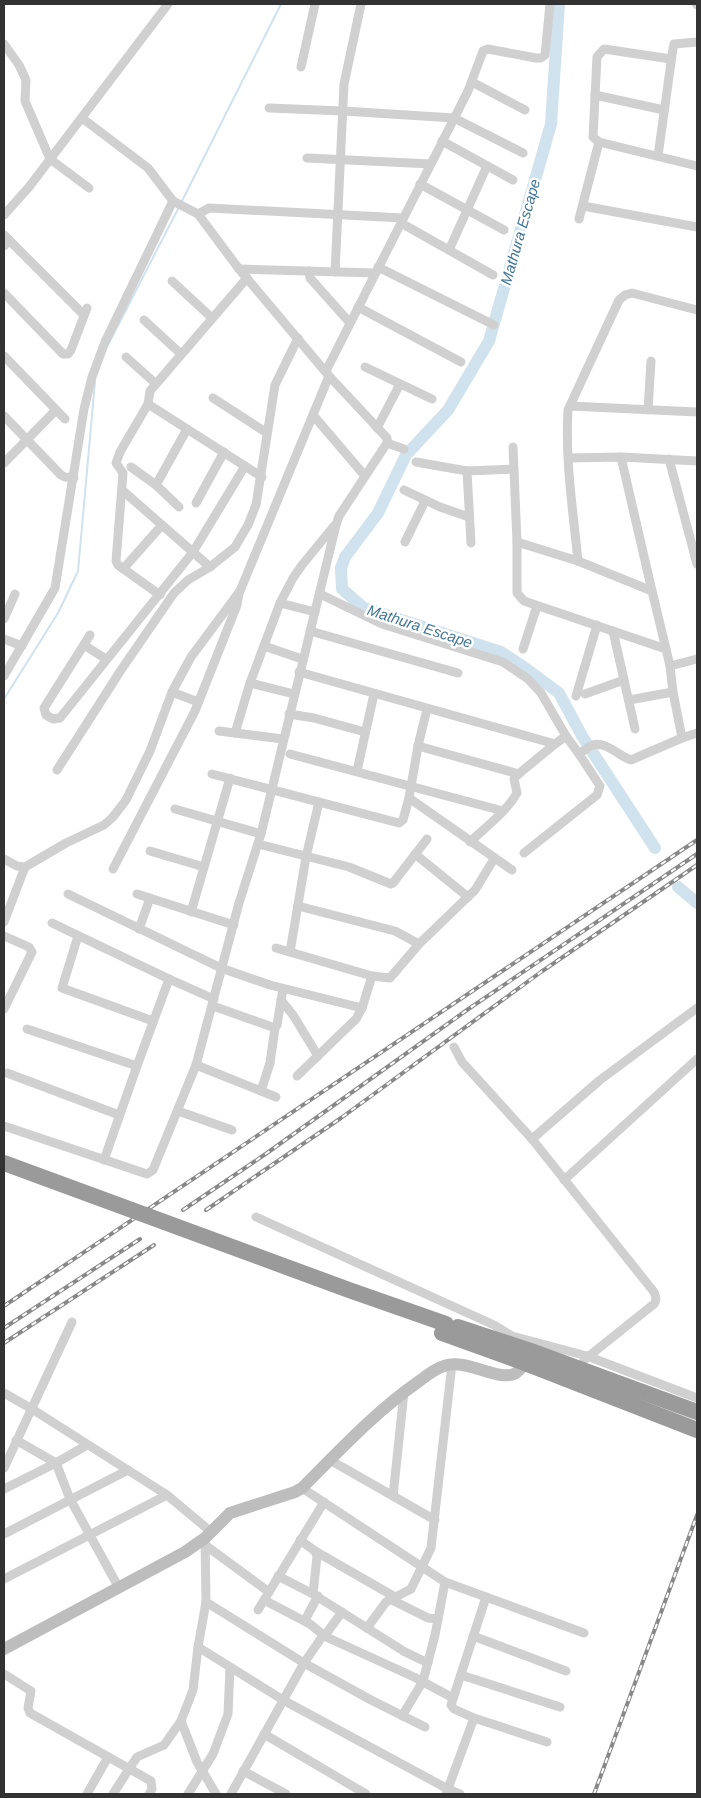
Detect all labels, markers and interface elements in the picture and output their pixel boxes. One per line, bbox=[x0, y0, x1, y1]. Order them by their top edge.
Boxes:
water label: Mathura Escape bbox=[497, 177, 543, 287]
water label: Mathura Escape bbox=[365, 601, 475, 651]

